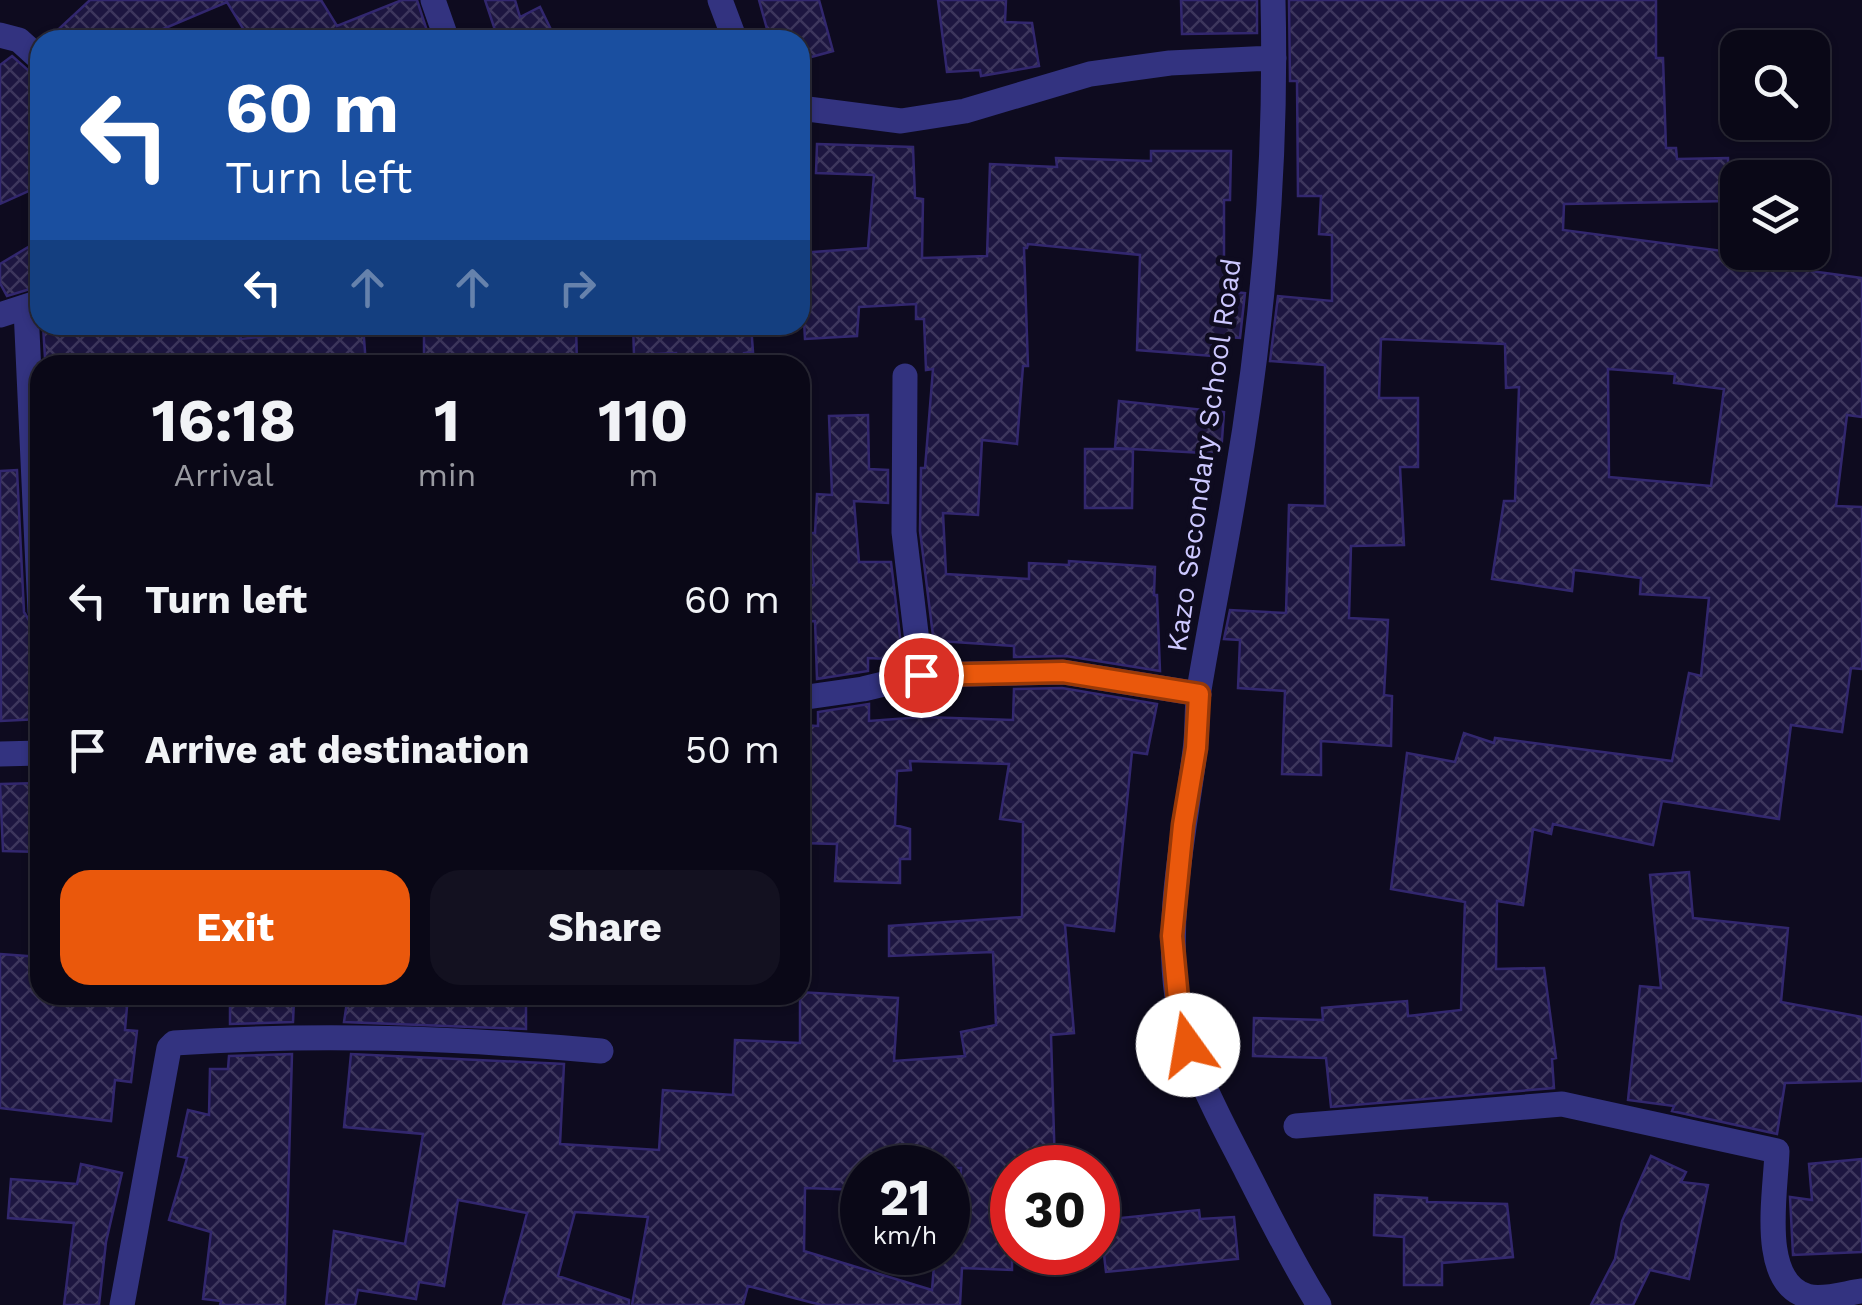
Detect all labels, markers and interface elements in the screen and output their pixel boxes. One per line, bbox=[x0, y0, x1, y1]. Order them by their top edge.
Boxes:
map controls bbox=[1720, 30, 1830, 270]
button: search bbox=[1720, 30, 1830, 140]
text: 60 m bbox=[225, 67, 399, 149]
icon: left bbox=[60, 70, 190, 200]
text: Turn left bbox=[225, 151, 412, 204]
button: layers bbox=[1720, 160, 1830, 270]
street label: Kazo Secondary School Road bbox=[1160, 256, 1248, 654]
icon: left bbox=[235, 260, 290, 315]
icon: ahead bbox=[340, 260, 395, 315]
icon: ahead bbox=[445, 260, 500, 315]
icon: right bbox=[550, 260, 605, 315]
text: 16:18 bbox=[152, 385, 296, 456]
text: 1 bbox=[434, 385, 460, 456]
text: 110 bbox=[598, 385, 688, 456]
text: Arrival bbox=[174, 456, 274, 494]
text: min bbox=[418, 456, 476, 494]
text: m bbox=[628, 456, 658, 494]
icon: left bbox=[60, 573, 115, 628]
text: Turn left bbox=[145, 578, 307, 622]
text: 60 m bbox=[684, 578, 780, 622]
pin bbox=[879, 633, 964, 718]
icon: arrive bbox=[894, 648, 949, 703]
icon: arrive bbox=[60, 723, 115, 778]
text: Arrive at destination bbox=[145, 728, 530, 772]
text: 50 m bbox=[685, 728, 780, 772]
button: Exit bbox=[60, 870, 410, 985]
button: Share bbox=[430, 870, 780, 985]
position arrow bbox=[1136, 993, 1240, 1097]
speed limit sign: 30 bbox=[990, 1145, 1120, 1275]
text: 21 bbox=[879, 1168, 931, 1227]
text: km/h bbox=[873, 1221, 937, 1250]

